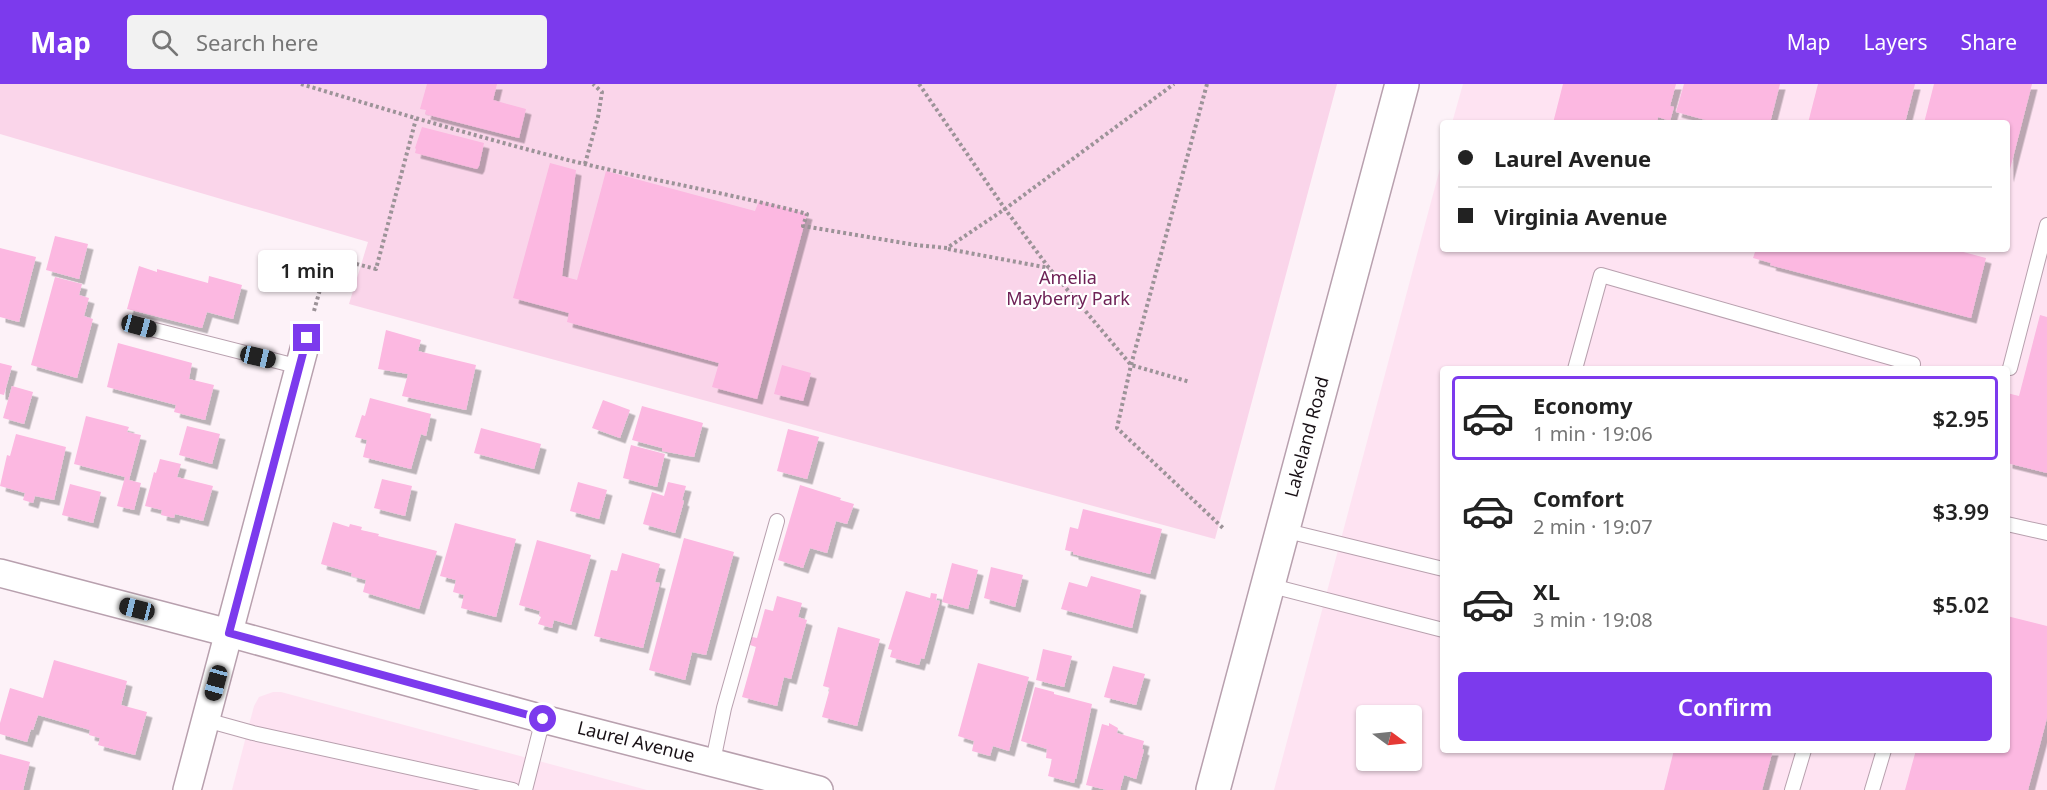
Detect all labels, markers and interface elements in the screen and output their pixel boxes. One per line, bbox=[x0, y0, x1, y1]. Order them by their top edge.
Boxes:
search box bbox=[127, 15, 547, 69]
text: Map bbox=[30, 23, 91, 61]
icon: search bbox=[148, 26, 181, 59]
text: Search here bbox=[196, 27, 318, 57]
text: Map bbox=[1787, 28, 1831, 56]
text: Layers bbox=[1864, 28, 1928, 56]
text: Share bbox=[1961, 28, 2017, 56]
text: Laurel Avenue bbox=[1494, 143, 1651, 173]
text: Virginia Avenue bbox=[1494, 201, 1667, 231]
callout: 1 min bbox=[258, 251, 356, 293]
text: 1 min bbox=[280, 257, 335, 284]
park label: Amelia Mayberry Park bbox=[1006, 265, 1130, 310]
car bbox=[119, 313, 159, 339]
route end bbox=[293, 324, 320, 351]
car bbox=[238, 344, 278, 370]
street label: Lakeland Road bbox=[1278, 374, 1334, 500]
text: Economy bbox=[1533, 390, 1632, 420]
icon: car bbox=[1461, 391, 1515, 445]
text: $2.95 bbox=[1933, 403, 1989, 433]
text: 1 min · 19:06 bbox=[1533, 420, 1653, 447]
text: Comfort bbox=[1533, 483, 1624, 513]
icon: car bbox=[1461, 484, 1515, 538]
text: $3.99 bbox=[1933, 496, 1989, 526]
text: 2 min · 19:07 bbox=[1533, 513, 1653, 540]
text: XL bbox=[1533, 576, 1560, 606]
icon: car bbox=[1461, 577, 1515, 631]
text: $5.02 bbox=[1933, 589, 1989, 619]
car bbox=[117, 596, 157, 622]
text: 3 min · 19:08 bbox=[1533, 606, 1653, 633]
car bbox=[203, 663, 229, 703]
button: Confirm bbox=[1458, 672, 1992, 741]
route start bbox=[529, 705, 556, 732]
north arrow bbox=[1356, 705, 1422, 771]
map controls bbox=[1356, 705, 1422, 771]
street label: Laurel Avenue bbox=[575, 715, 698, 767]

